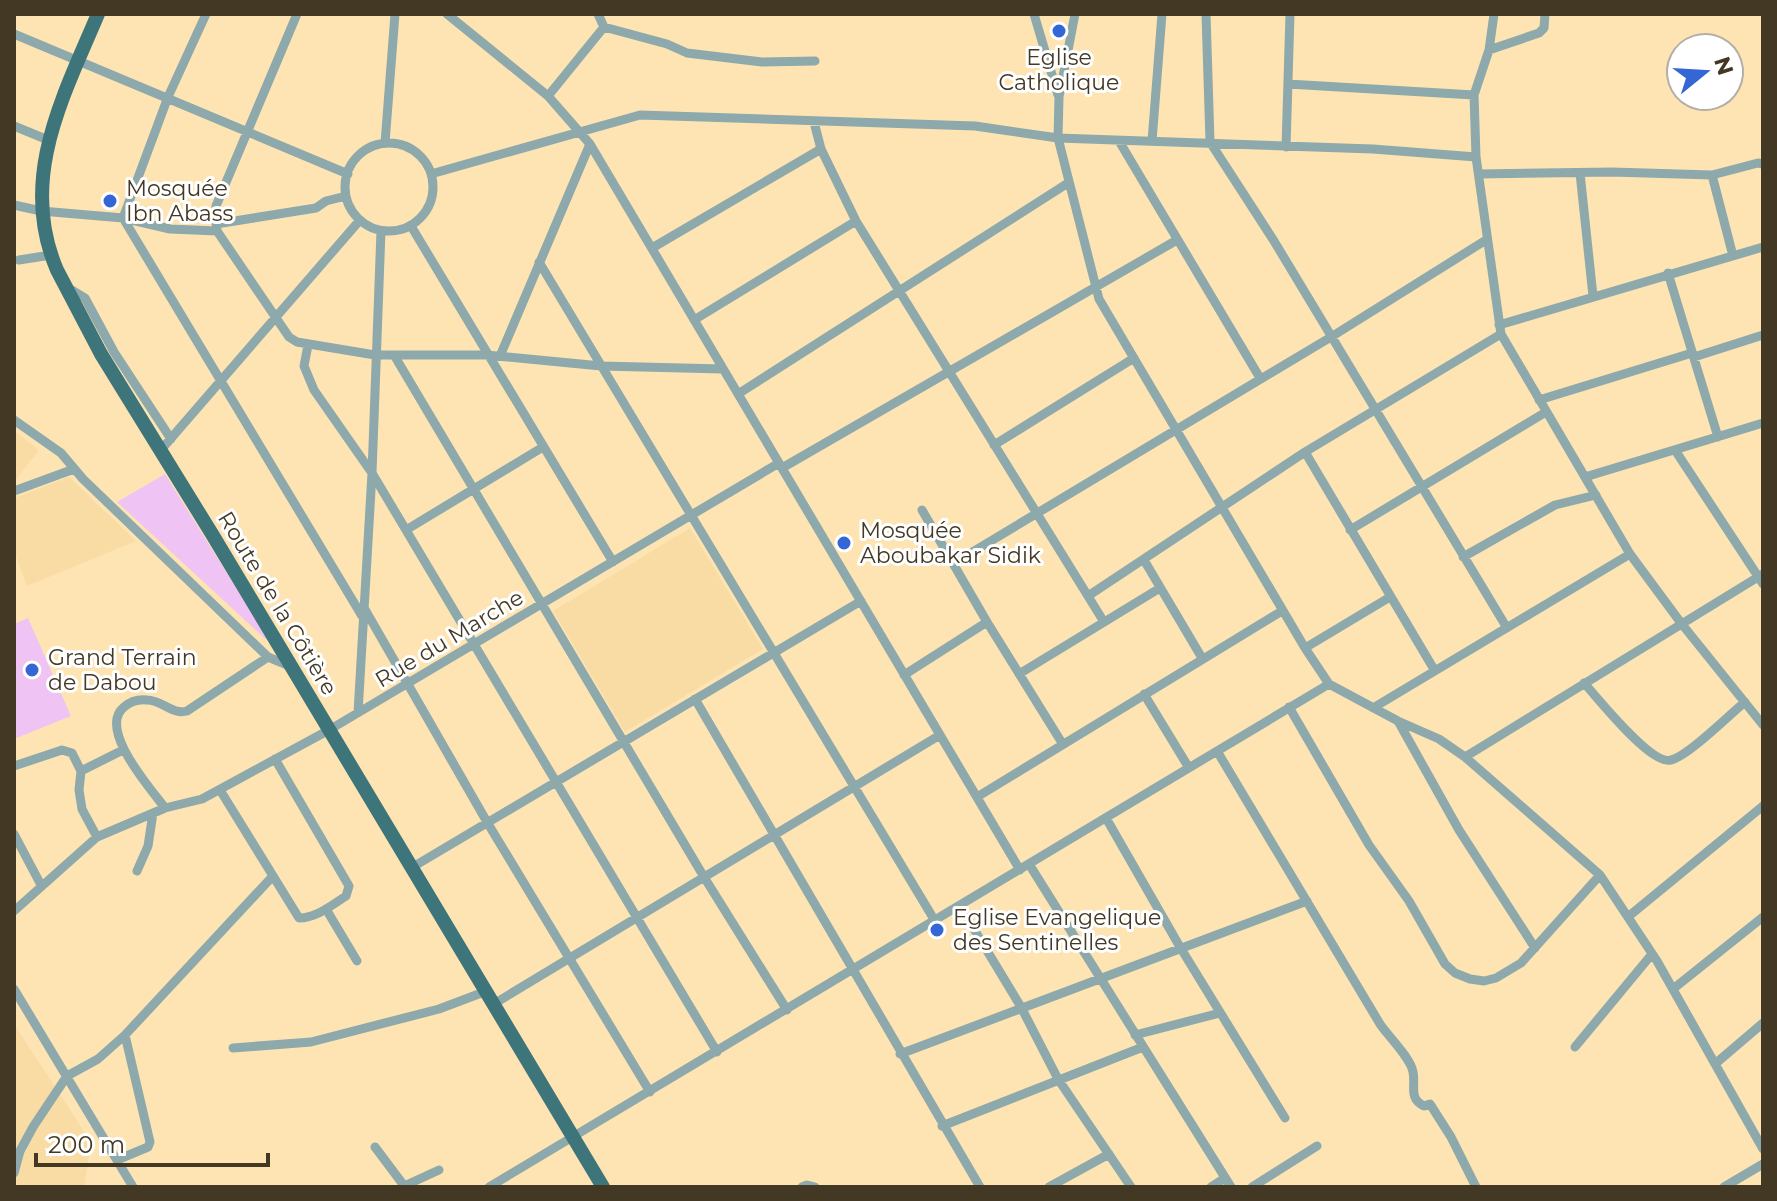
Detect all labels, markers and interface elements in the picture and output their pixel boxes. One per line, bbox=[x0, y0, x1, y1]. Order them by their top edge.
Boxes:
marker: Eglise Catholique bbox=[1050, 22, 1068, 40]
north arrow bbox=[1665, 32, 1745, 112]
place label: Eglise Catholique bbox=[999, 44, 1119, 96]
text: N bbox=[1708, 53, 1739, 79]
place label: Mosquée Ibn Abass bbox=[126, 175, 234, 227]
marker: Mosquée Ibn Abass bbox=[101, 192, 119, 210]
street label: Route de la Côtière bbox=[212, 506, 343, 700]
place label: Mosquée Aboubakar Sidik bbox=[860, 517, 1042, 569]
marker: Mosquée Aboubakar Sidik bbox=[835, 534, 853, 552]
street label: Rue du Marche bbox=[370, 584, 528, 693]
place label: Grand Terrain de Dabou bbox=[48, 644, 197, 696]
marker: Grand Terrain de Dabou bbox=[23, 661, 41, 679]
place label: Eglise Evangelique des Sentinelles bbox=[953, 904, 1161, 956]
marker: Eglise Evangelique des Sentinelles bbox=[928, 921, 946, 939]
scale bar bbox=[36, 1117, 268, 1167]
text: 200 m bbox=[48, 1130, 125, 1159]

